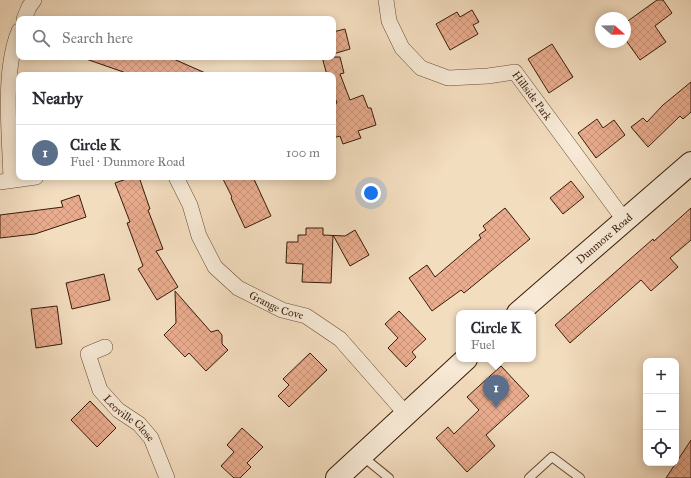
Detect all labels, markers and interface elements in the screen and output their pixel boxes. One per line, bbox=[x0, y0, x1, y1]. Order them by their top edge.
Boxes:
north arrow bbox=[595, 12, 631, 48]
search box bbox=[16, 16, 336, 60]
icon: search bbox=[30, 27, 52, 49]
text: Search here bbox=[62, 29, 133, 47]
street label: Hillside Park bbox=[509, 69, 555, 124]
text: Nearby bbox=[32, 88, 83, 109]
text: Circle K bbox=[70, 136, 120, 154]
text: 1 bbox=[42, 145, 48, 161]
text: 100 m bbox=[286, 145, 320, 161]
text: Fuel · Dunmore Road bbox=[70, 154, 185, 170]
your location bbox=[361, 183, 381, 203]
street label: Dunmore Road bbox=[574, 211, 635, 266]
street label: Grange Cove bbox=[247, 289, 305, 322]
popup bbox=[456, 310, 536, 362]
text: Circle K bbox=[471, 319, 521, 337]
text: Fuel bbox=[471, 337, 495, 353]
map controls bbox=[643, 358, 679, 466]
button: + bbox=[643, 358, 679, 394]
pin: 1 bbox=[483, 375, 509, 408]
street label: Leoville Close bbox=[101, 392, 157, 445]
button: − bbox=[643, 394, 679, 430]
button: locate bbox=[643, 430, 679, 466]

